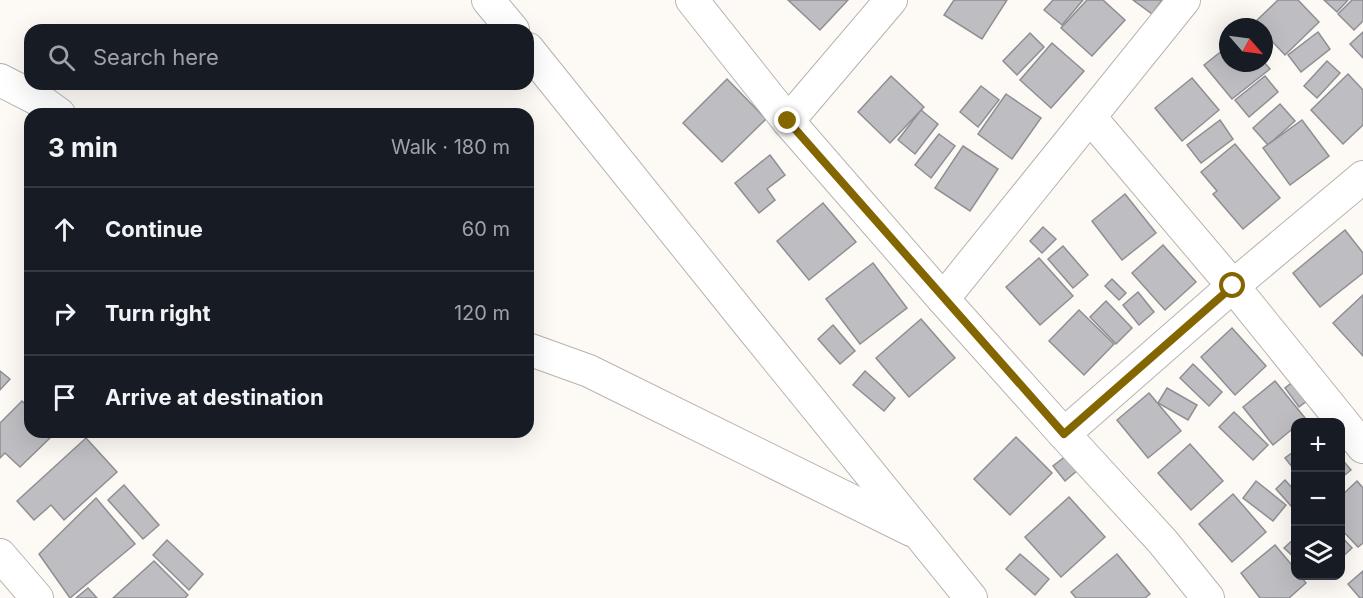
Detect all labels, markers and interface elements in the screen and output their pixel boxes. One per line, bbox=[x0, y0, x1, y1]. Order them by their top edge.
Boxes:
north arrow bbox=[1219, 18, 1273, 72]
search box bbox=[24, 24, 534, 90]
icon: search bbox=[45, 41, 78, 74]
text: Search here bbox=[93, 44, 219, 70]
route end bbox=[774, 107, 800, 133]
text: 3 min bbox=[48, 132, 118, 163]
text: Walk · 180 m bbox=[391, 135, 510, 159]
icon: ahead bbox=[48, 213, 81, 246]
text: Continue bbox=[105, 216, 203, 242]
text: 60 m bbox=[462, 217, 510, 241]
route start bbox=[1219, 272, 1245, 298]
icon: right bbox=[48, 297, 81, 330]
text: Turn right bbox=[105, 300, 211, 326]
text: 120 m bbox=[454, 301, 510, 325]
icon: arrive bbox=[48, 381, 81, 414]
text: Arrive at destination bbox=[105, 384, 324, 410]
map controls bbox=[1291, 418, 1345, 580]
button: + bbox=[1291, 418, 1345, 472]
button: − bbox=[1291, 472, 1345, 526]
button: layers bbox=[1291, 526, 1345, 580]

